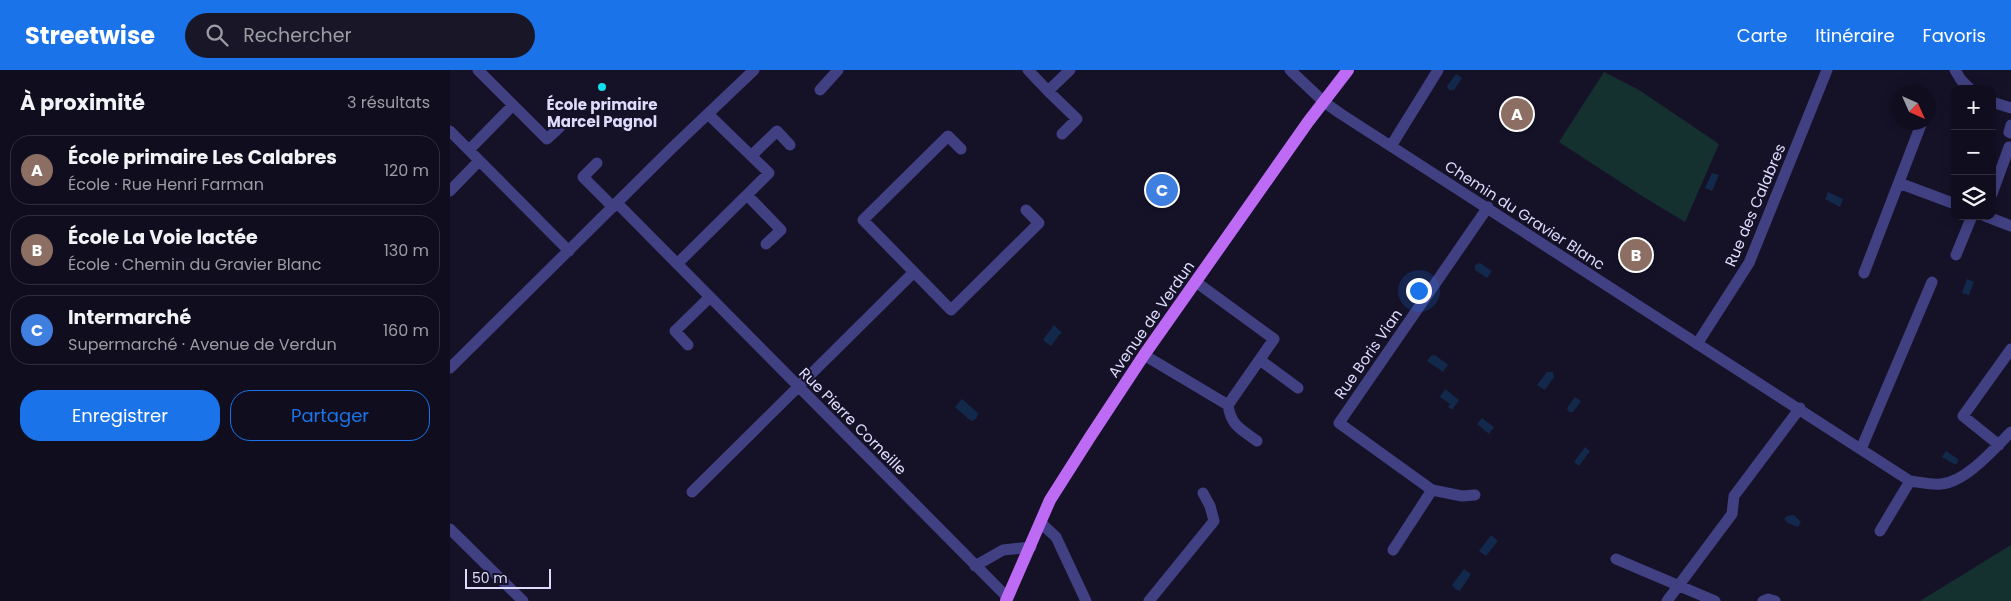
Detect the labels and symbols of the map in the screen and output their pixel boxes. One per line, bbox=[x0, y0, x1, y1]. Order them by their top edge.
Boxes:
marker: École primaire Marcel Pagnol bbox=[596, 81, 608, 93]
north arrow bbox=[1891, 85, 1936, 130]
place label: École primaire Marcel Pagnol bbox=[547, 94, 657, 132]
pin: A bbox=[1501, 95, 1533, 133]
street label: Rue des Calabres bbox=[1720, 140, 1790, 270]
street label: Chemin du Gravier Blanc bbox=[1441, 155, 1609, 275]
pin: C bbox=[1146, 171, 1178, 209]
pin: B bbox=[1620, 236, 1652, 274]
street label: Avenue de Verdun bbox=[1103, 256, 1199, 382]
your location bbox=[1406, 278, 1432, 304]
street label: Rue Boris Vian bbox=[1329, 305, 1407, 403]
street label: Rue Pierre Corneille bbox=[795, 363, 911, 479]
scale bar bbox=[465, 566, 551, 589]

